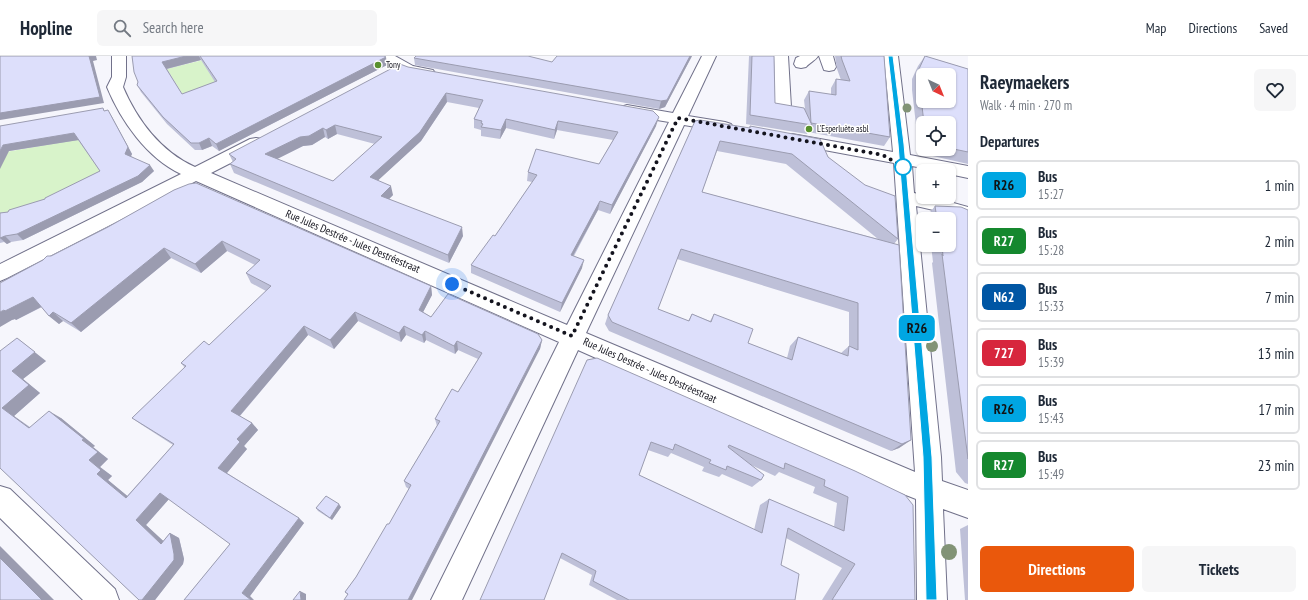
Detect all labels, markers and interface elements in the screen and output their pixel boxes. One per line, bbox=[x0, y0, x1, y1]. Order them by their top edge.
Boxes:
search box bbox=[97, 10, 377, 46]
text: Hopline bbox=[20, 16, 73, 40]
icon: search bbox=[111, 17, 133, 39]
text: Search here bbox=[143, 18, 204, 37]
text: Map bbox=[1146, 19, 1166, 37]
text: Directions bbox=[1188, 19, 1237, 37]
text: Saved bbox=[1259, 19, 1288, 37]
place label: Tony bbox=[386, 59, 401, 70]
marker: Tony bbox=[373, 60, 383, 70]
north arrow bbox=[916, 68, 956, 108]
map controls bbox=[916, 68, 956, 252]
button: heart bbox=[1254, 69, 1296, 111]
text: Raeymaekers bbox=[980, 70, 1070, 94]
text: Walk · 4 min · 270 m bbox=[980, 97, 1072, 114]
button: locate bbox=[916, 116, 956, 156]
place label: L’Esperluète asbl bbox=[817, 123, 870, 134]
marker: L’Esperluète asbl bbox=[804, 124, 814, 134]
text: Departures bbox=[980, 132, 1039, 151]
unlabelled marker bbox=[894, 158, 912, 176]
button: + bbox=[916, 164, 956, 204]
text: Bus bbox=[1038, 167, 1057, 186]
text: R26 bbox=[994, 176, 1014, 194]
text: 1 min bbox=[1264, 176, 1294, 195]
text: 15:27 bbox=[1038, 186, 1064, 203]
street label: Rue Jules Destrée - Jules Destréestraat bbox=[284, 206, 422, 276]
button: − bbox=[916, 212, 956, 252]
text: Bus bbox=[1038, 223, 1057, 242]
text: R27 bbox=[994, 232, 1014, 250]
text: 2 min bbox=[1264, 232, 1294, 251]
text: 15:28 bbox=[1038, 242, 1064, 259]
your location bbox=[442, 274, 462, 294]
text: Bus bbox=[1038, 279, 1057, 298]
text: N62 bbox=[994, 288, 1014, 306]
text: 7 min bbox=[1265, 288, 1294, 307]
text: 15:33 bbox=[1038, 298, 1064, 315]
line badge: R26 bbox=[894, 315, 940, 341]
text: R26 bbox=[907, 319, 927, 337]
street label: Rue Jules Destrée - Jules Destréestraat bbox=[581, 334, 719, 406]
text: Bus bbox=[1038, 335, 1057, 354]
text: 727 bbox=[994, 344, 1014, 362]
text: 13 min bbox=[1258, 344, 1294, 363]
text: 15:39 bbox=[1038, 354, 1064, 371]
text: Bus bbox=[1038, 391, 1057, 410]
text: R26 bbox=[994, 400, 1014, 418]
text: 17 min bbox=[1258, 400, 1294, 419]
text: 15:43 bbox=[1038, 410, 1064, 427]
text: Bus bbox=[1038, 447, 1057, 466]
text: R27 bbox=[994, 456, 1014, 474]
text: 23 min bbox=[1258, 456, 1294, 475]
text: 15:49 bbox=[1038, 466, 1064, 483]
button: Directions bbox=[980, 546, 1134, 592]
button: Tickets bbox=[1142, 546, 1296, 592]

